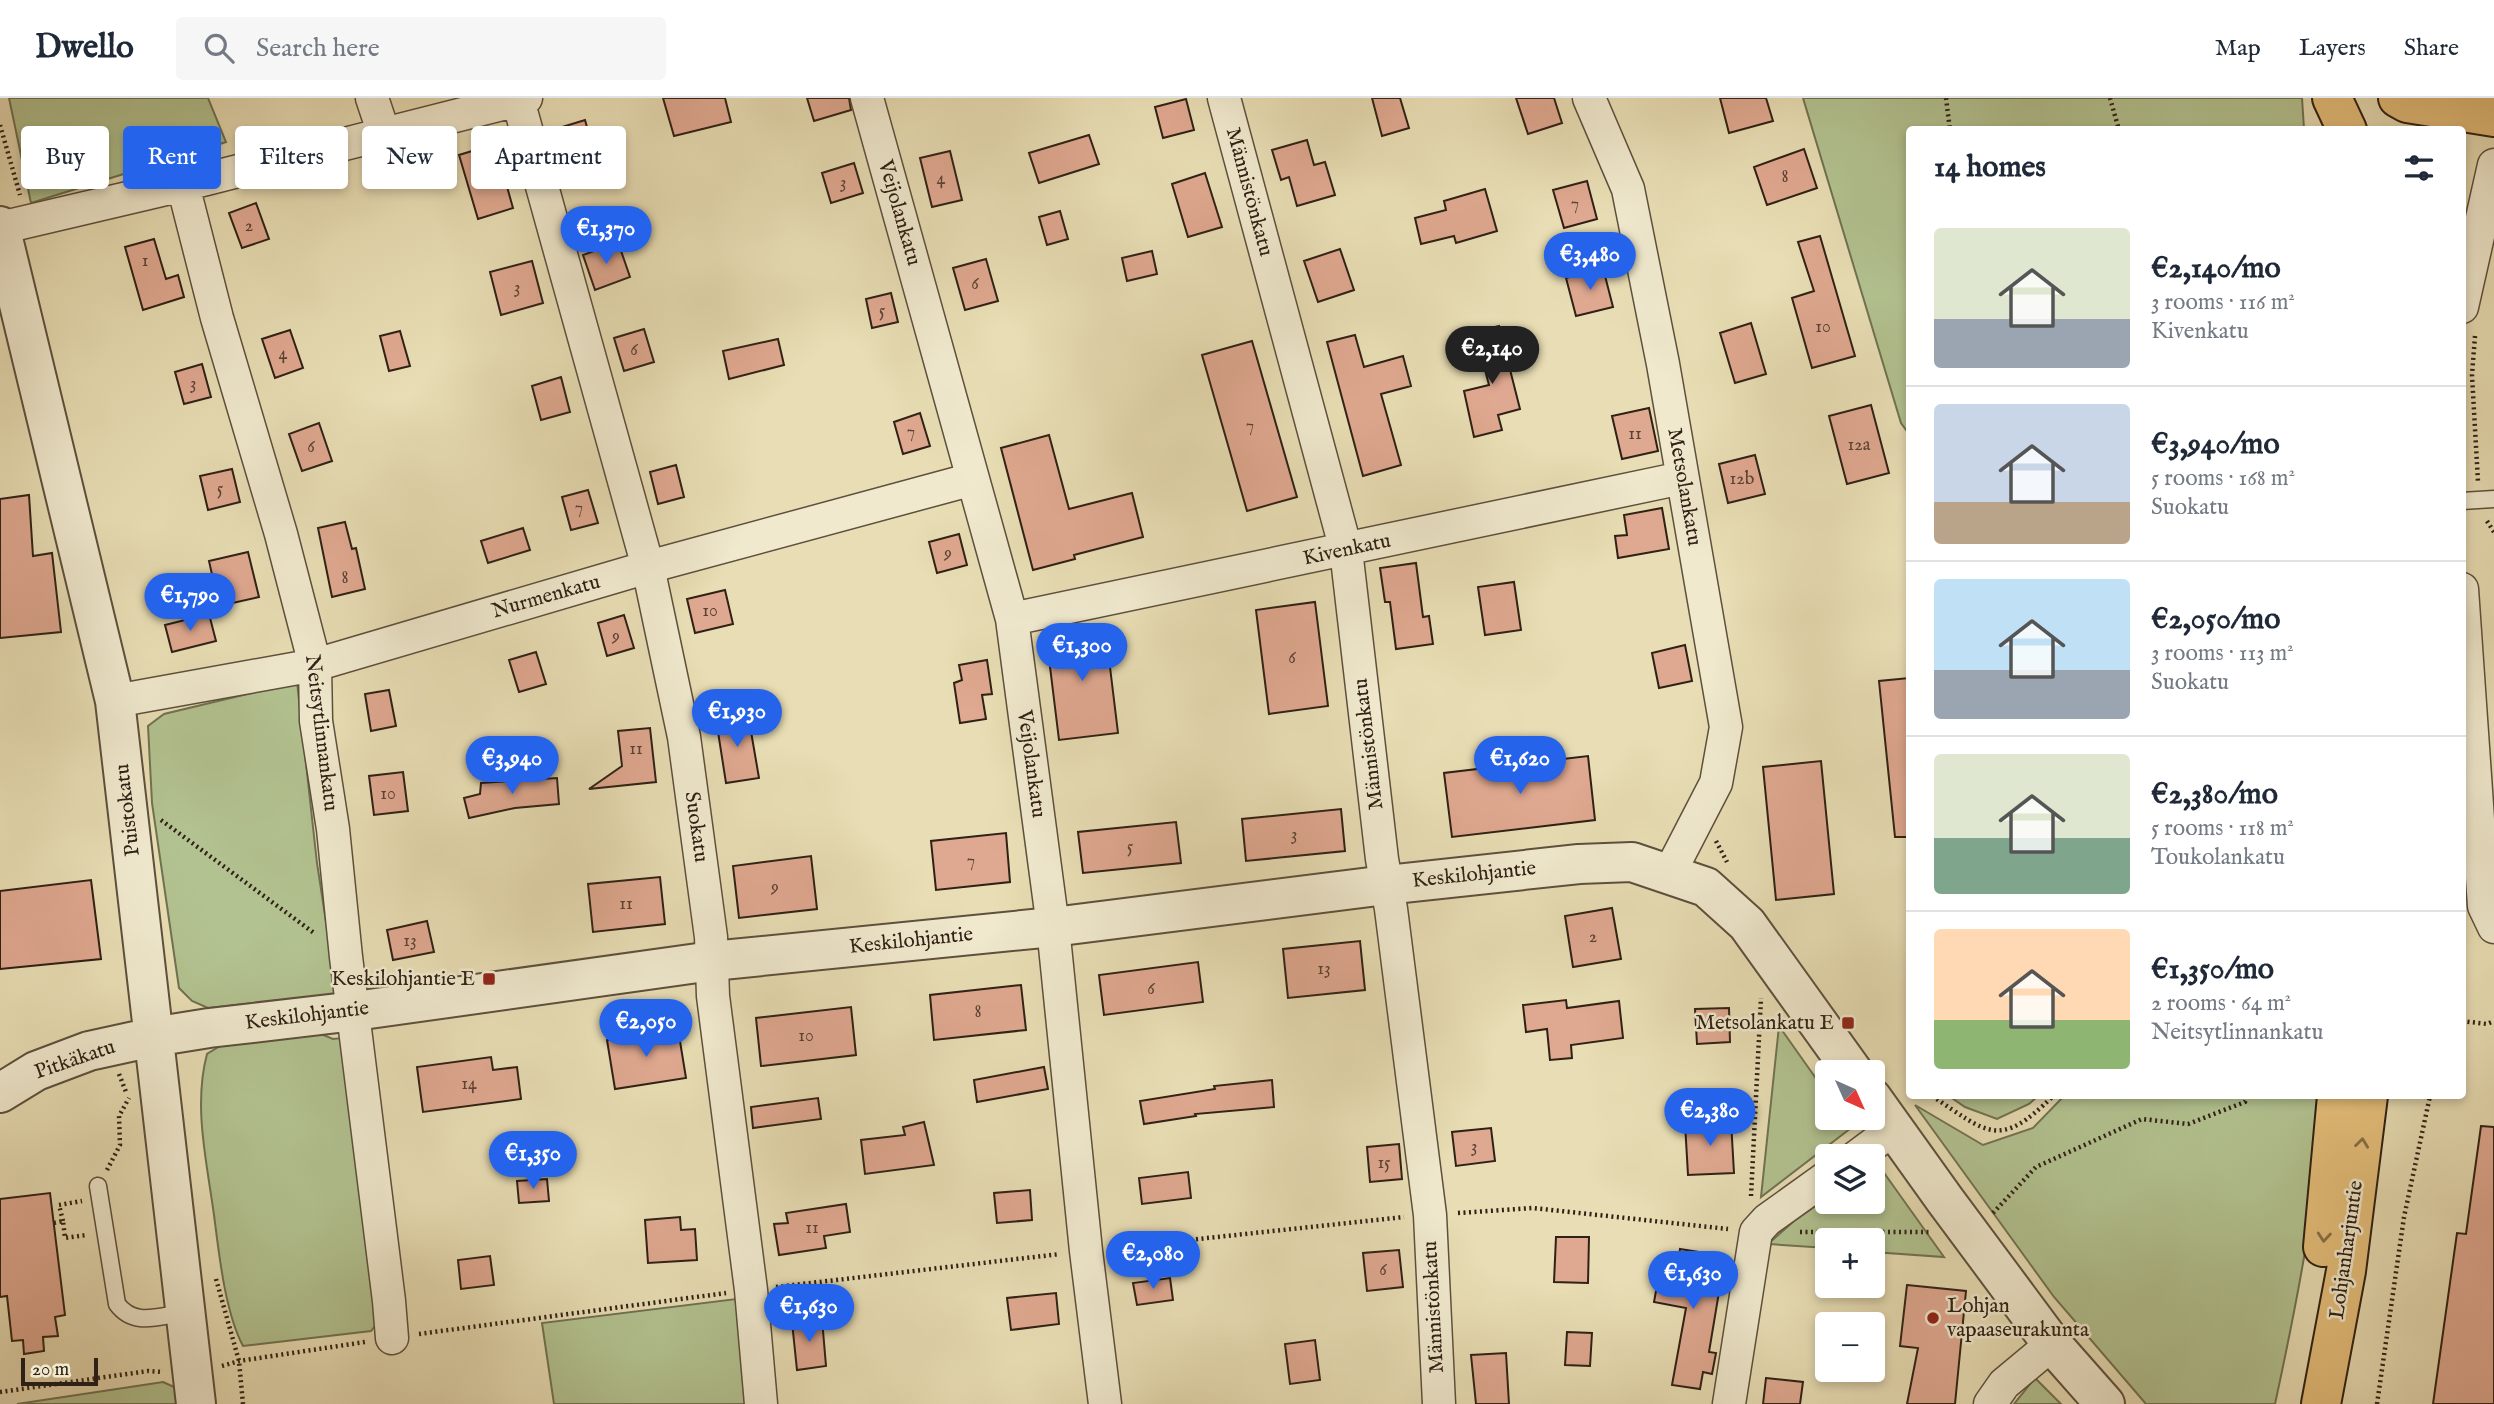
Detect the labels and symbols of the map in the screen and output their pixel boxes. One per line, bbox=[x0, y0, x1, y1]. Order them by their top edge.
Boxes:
street label: Männistönkatu bbox=[1219, 125, 1279, 259]
street label: Veijolankatu bbox=[871, 156, 927, 269]
house number: 8 bbox=[1781, 166, 1789, 189]
house number: 4 bbox=[937, 168, 946, 191]
house number: 3 bbox=[840, 172, 846, 195]
house number: 7 bbox=[1571, 193, 1579, 216]
pin: €1,370 bbox=[549, 206, 663, 266]
house number: 2 bbox=[245, 215, 253, 238]
pin: €3,480 bbox=[1533, 232, 1647, 292]
house number: 1 bbox=[142, 250, 148, 273]
house number: 6 bbox=[971, 273, 979, 296]
house number: 3 bbox=[514, 277, 520, 300]
house number: 5 bbox=[879, 300, 886, 323]
house number: 10 bbox=[1815, 316, 1831, 339]
pin: €2,140 bbox=[1435, 327, 1549, 386]
house number: 6 bbox=[630, 339, 638, 362]
house number: 4 bbox=[279, 343, 288, 366]
house number: 3 bbox=[190, 373, 196, 396]
house number: 7 bbox=[1246, 415, 1254, 438]
house number: 7 bbox=[907, 421, 915, 444]
house number: 11 bbox=[1628, 423, 1642, 446]
street label: Metsolankatu bbox=[1660, 426, 1708, 548]
house number: 12a bbox=[1848, 434, 1871, 457]
house number: 6 bbox=[307, 436, 315, 459]
house number: 12b bbox=[1730, 468, 1755, 491]
house number: 5 bbox=[217, 478, 224, 501]
house number: 7 bbox=[575, 497, 583, 520]
street label: Kivenkatu bbox=[1301, 528, 1393, 572]
house number: 9 bbox=[943, 542, 952, 565]
house number: 8 bbox=[341, 567, 349, 590]
street label: Nurmenkatu bbox=[489, 569, 603, 625]
pin: €1,790 bbox=[133, 574, 247, 633]
house number: 10 bbox=[702, 600, 718, 623]
pin: €1,300 bbox=[1025, 624, 1139, 683]
house number: 9 bbox=[611, 625, 620, 648]
house number: 6 bbox=[1288, 647, 1296, 670]
street label: Neitsytlinnankatu bbox=[298, 653, 344, 813]
street label: Männistönkatu bbox=[1348, 677, 1390, 811]
pin: €1,930 bbox=[680, 690, 794, 749]
street label: Veijolankatu bbox=[1010, 707, 1052, 820]
pin: €3,940 bbox=[455, 736, 569, 796]
pin: €1,620 bbox=[1463, 736, 1577, 796]
house number: 11 bbox=[629, 738, 643, 761]
street label: Puistokatu bbox=[109, 762, 147, 858]
house number: 10 bbox=[380, 783, 396, 806]
street label: Suokatu bbox=[678, 790, 714, 864]
house number: 3 bbox=[1291, 824, 1297, 847]
house number: 5 bbox=[1127, 836, 1134, 859]
house number: 7 bbox=[967, 850, 975, 873]
street label: Keskilohjantie bbox=[1411, 855, 1538, 895]
house number: 9 bbox=[770, 876, 779, 899]
house number: 11 bbox=[619, 893, 633, 916]
street label: Keskilohjantie bbox=[848, 921, 975, 961]
house number: 2 bbox=[1589, 926, 1597, 949]
house number: 13 bbox=[403, 930, 417, 953]
house number: 13 bbox=[1317, 958, 1331, 981]
place label: Keskilohjantie E bbox=[331, 966, 475, 993]
marker: Keskilohjantie E bbox=[481, 971, 497, 987]
house number: 6 bbox=[1147, 978, 1155, 1001]
street label: Keskilohjantie bbox=[244, 995, 371, 1037]
pin: €2,050 bbox=[589, 1000, 703, 1059]
house number: 8 bbox=[974, 1001, 982, 1024]
place label: Metsolankatu E bbox=[1695, 1010, 1834, 1037]
marker: Metsolankatu E bbox=[1840, 1015, 1856, 1031]
house number: 10 bbox=[798, 1025, 814, 1048]
street label: Pitkäkatu bbox=[31, 1034, 119, 1086]
north arrow bbox=[1815, 1060, 1885, 1130]
house number: 14 bbox=[461, 1073, 477, 1096]
pin: €2,380 bbox=[1653, 1088, 1767, 1148]
pin: €1,350 bbox=[476, 1132, 590, 1191]
house number: 3 bbox=[1471, 1136, 1477, 1159]
one-way arrow bbox=[2354, 1137, 2369, 1149]
house number: 15 bbox=[1377, 1152, 1391, 1175]
street label: Lohjanharjuntie bbox=[2324, 1178, 2370, 1321]
house number: 11 bbox=[805, 1217, 819, 1240]
one-way arrow bbox=[2317, 1231, 2332, 1242]
pin: €2,080 bbox=[1096, 1232, 1210, 1291]
street label: Männistönkatu bbox=[1417, 1240, 1451, 1374]
pin: €1,630 bbox=[1636, 1252, 1750, 1311]
house number: 6 bbox=[1379, 1259, 1387, 1282]
pin: €1,630 bbox=[752, 1284, 866, 1344]
place label: Lohjan vapaaseurakunta bbox=[1947, 1293, 2090, 1344]
marker: Lohjan vapaaseurakunta bbox=[1925, 1310, 1941, 1326]
scale bar bbox=[21, 1355, 98, 1387]

